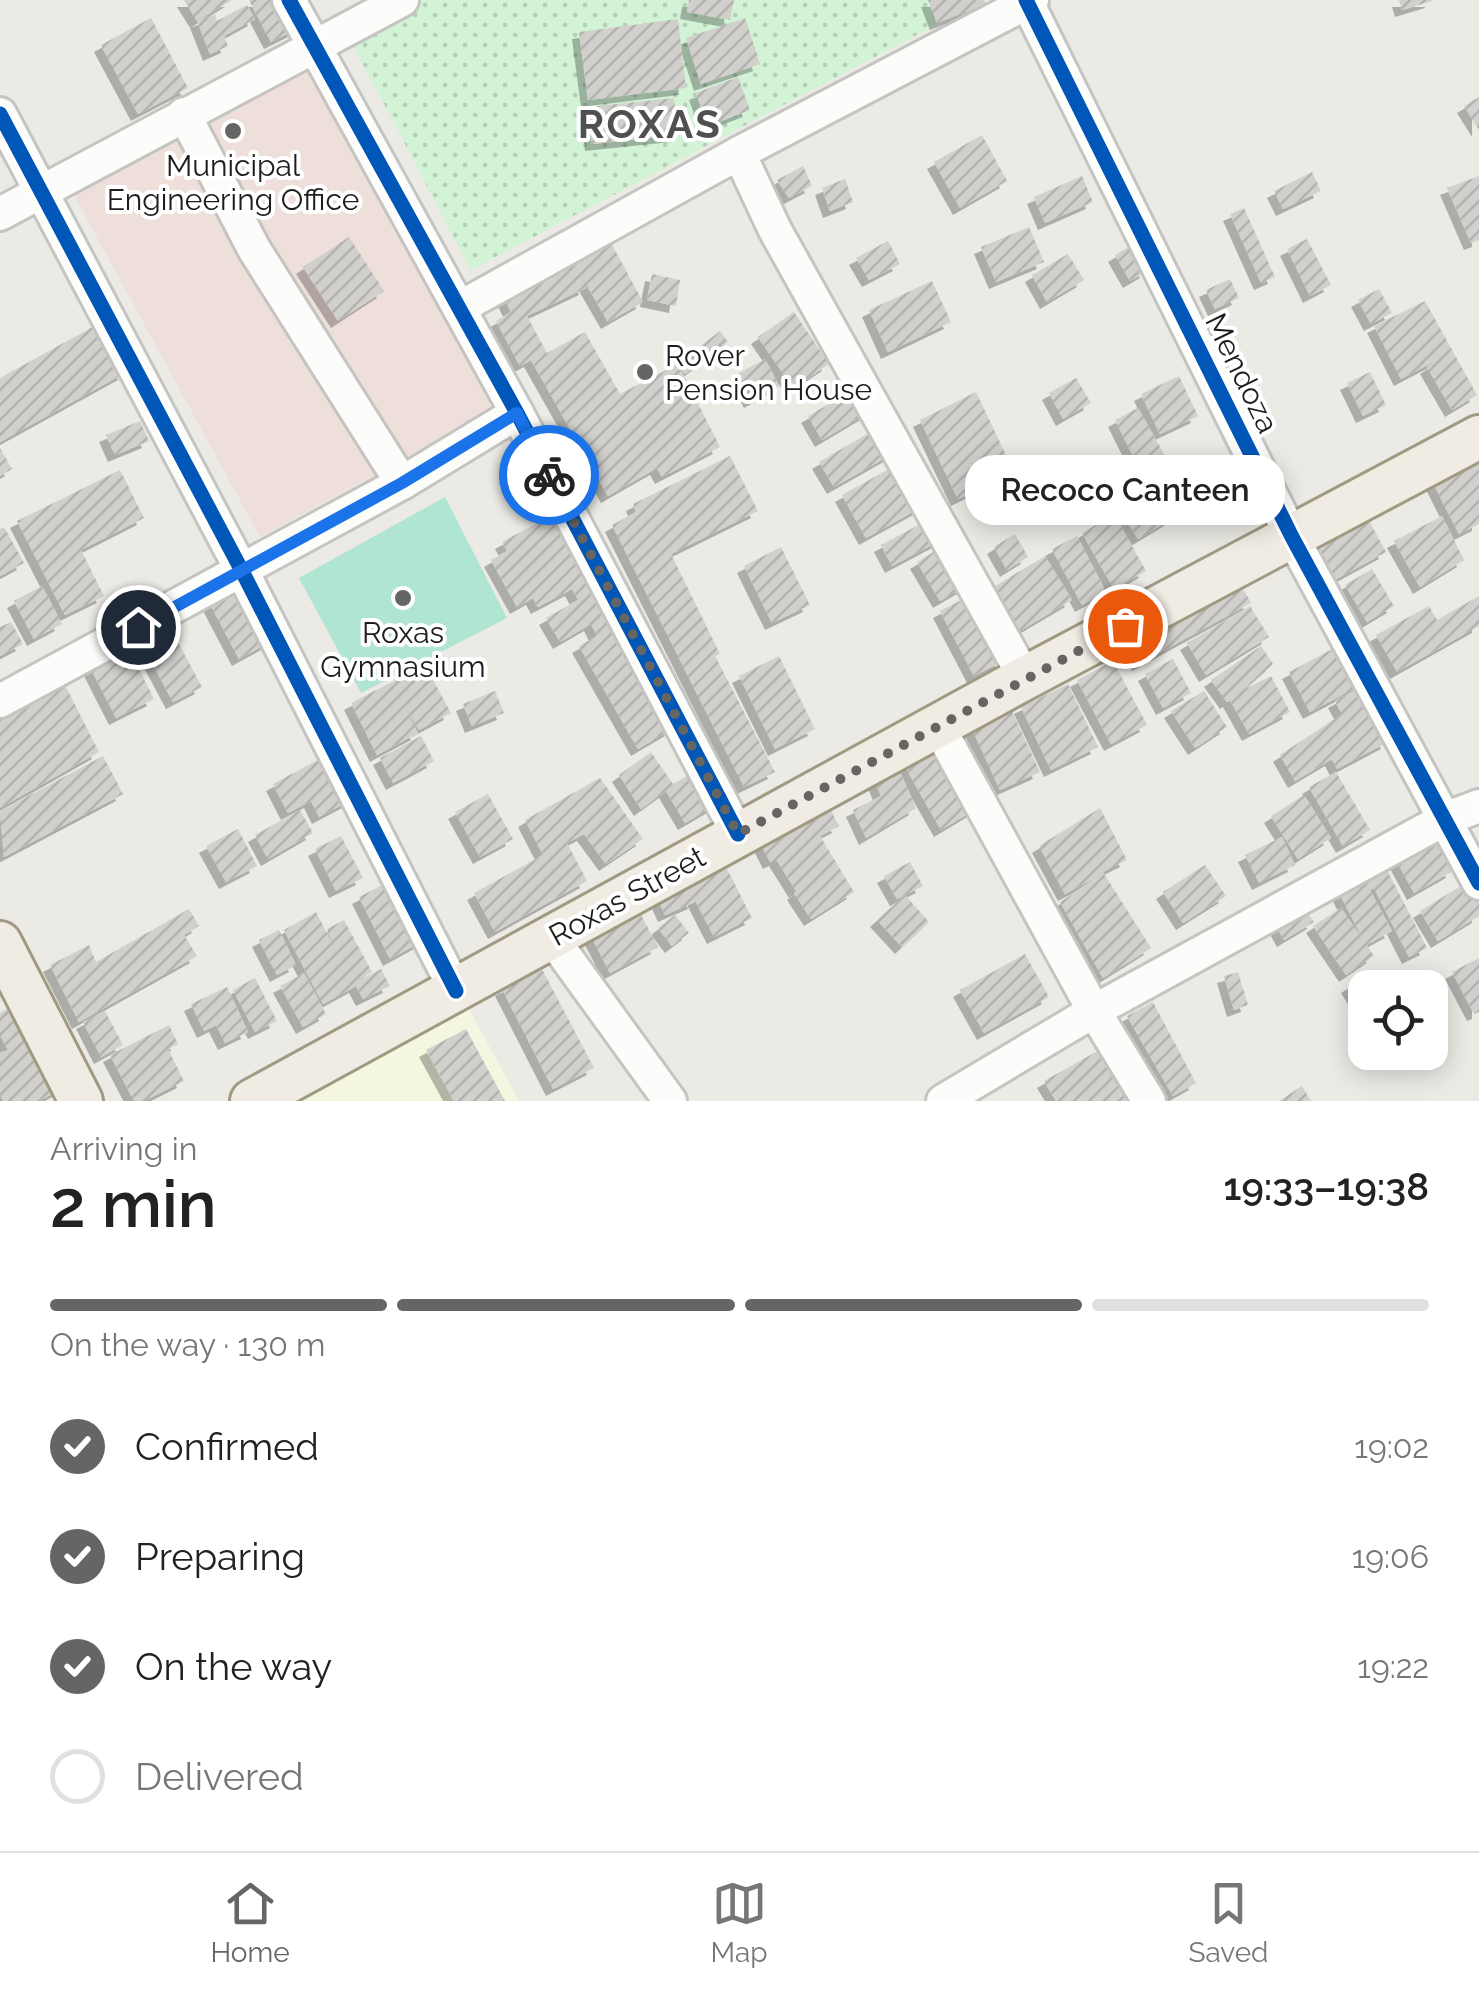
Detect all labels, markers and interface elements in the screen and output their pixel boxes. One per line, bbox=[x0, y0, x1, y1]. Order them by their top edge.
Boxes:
district label: ROXAS bbox=[578, 100, 722, 147]
marker: Municipal Engineering Office bbox=[222, 120, 244, 142]
place label: Municipal Engineering Office bbox=[107, 148, 359, 217]
street label: Mendoza bbox=[1198, 308, 1286, 438]
place label: Rover Pension House bbox=[665, 338, 872, 407]
marker: Rover Pension House bbox=[634, 361, 656, 383]
courier bbox=[499, 425, 599, 525]
icon: bike bbox=[522, 448, 577, 503]
callout: Recoco Canteen bbox=[965, 456, 1285, 526]
text: Recoco Canteen bbox=[1000, 471, 1250, 508]
pin bbox=[1083, 584, 1168, 669]
pin bbox=[96, 585, 181, 670]
marker: Roxas Gymnasium bbox=[392, 587, 414, 609]
icon: bag bbox=[1098, 599, 1153, 654]
icon: home bbox=[111, 600, 166, 655]
place label: Roxas Gymnasium bbox=[320, 615, 486, 684]
street label: Roxas Street bbox=[543, 839, 711, 953]
map controls bbox=[1348, 970, 1448, 1070]
button: locate bbox=[1348, 970, 1448, 1070]
text: Arriving in bbox=[50, 1130, 197, 1167]
text: 19:33–19:38 bbox=[1224, 1164, 1429, 1209]
text: 2 min bbox=[50, 1166, 217, 1242]
text: On the way · 130 m bbox=[50, 1326, 326, 1363]
icon: check bbox=[50, 1419, 105, 1474]
text: Confirmed bbox=[135, 1424, 319, 1469]
text: 19:02 bbox=[1354, 1428, 1429, 1465]
icon: check bbox=[50, 1529, 105, 1584]
text: Preparing bbox=[135, 1534, 305, 1579]
text: 19:06 bbox=[1352, 1538, 1429, 1575]
icon: check bbox=[50, 1639, 105, 1694]
text: On the way bbox=[135, 1644, 332, 1689]
text: 19:22 bbox=[1357, 1648, 1429, 1685]
text: Delivered bbox=[135, 1754, 304, 1799]
tab: Home bbox=[210, 1876, 290, 1969]
tab: Map bbox=[711, 1876, 768, 1969]
tab: Saved bbox=[1188, 1876, 1269, 1969]

